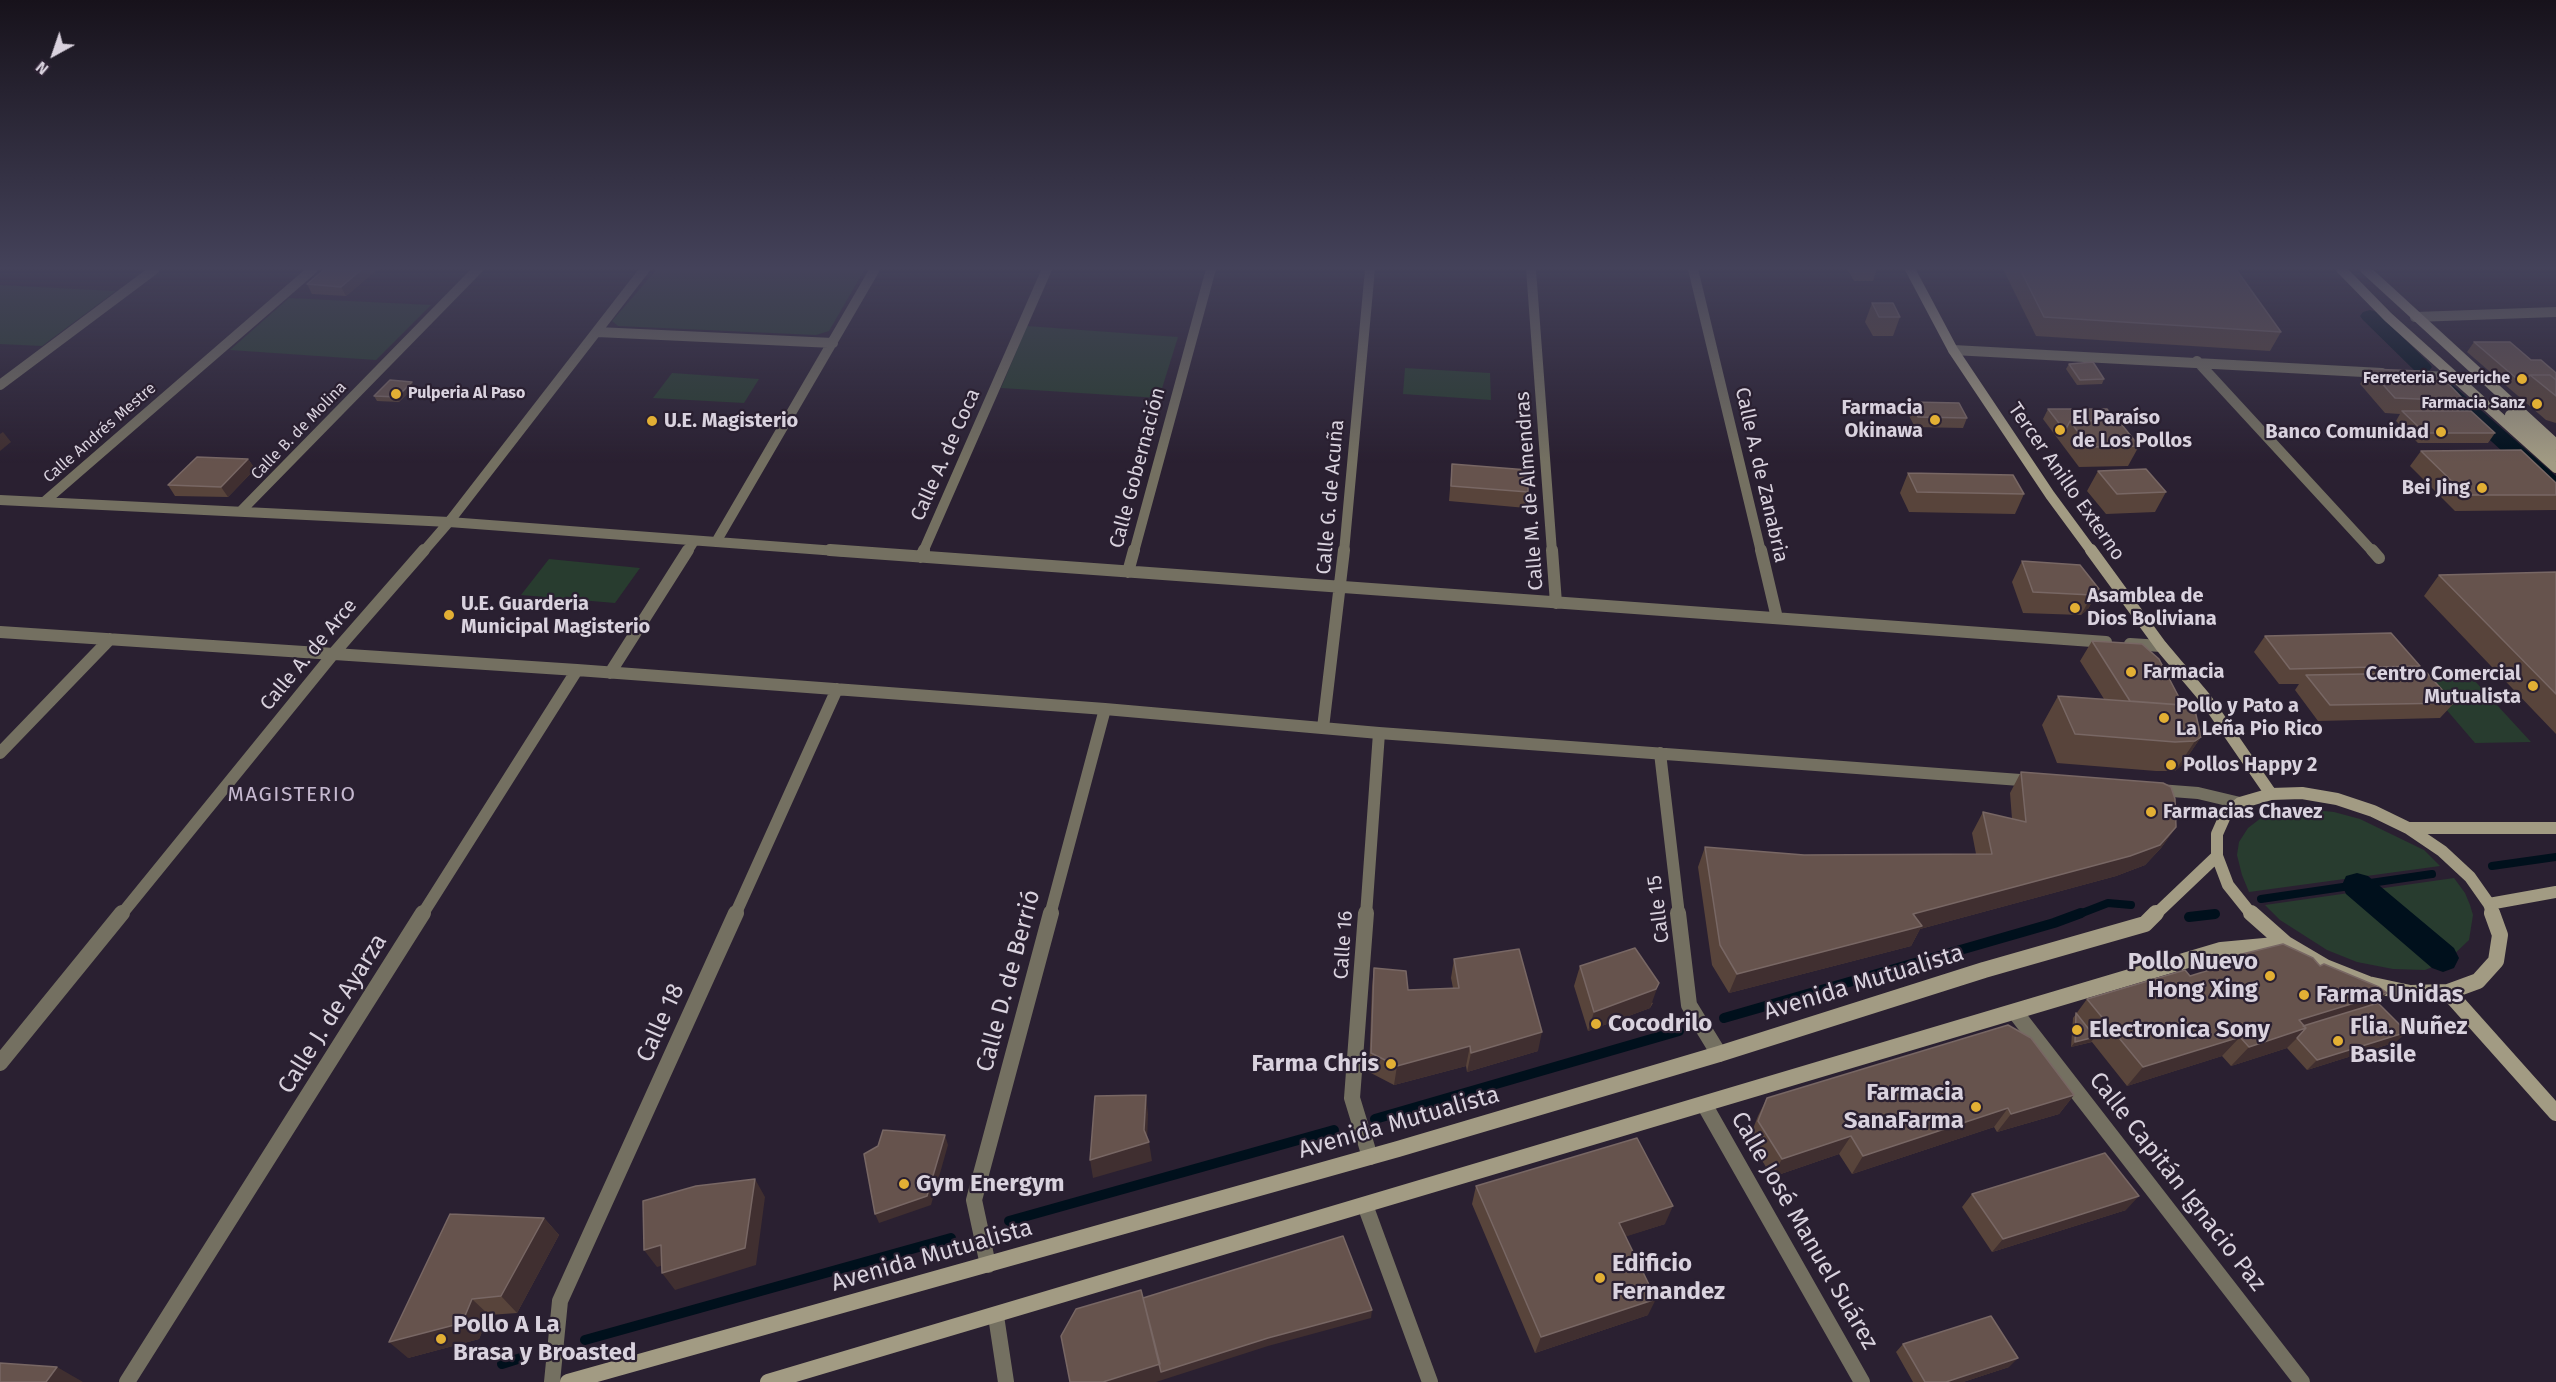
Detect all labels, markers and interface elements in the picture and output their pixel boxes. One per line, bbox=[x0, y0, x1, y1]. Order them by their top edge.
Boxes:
north arrow bbox=[24, 24, 84, 84]
text: N bbox=[32, 57, 52, 79]
place label: Ferreteria Severiche bbox=[2363, 369, 2510, 389]
marker: Ferreteria Severiche bbox=[2515, 372, 2529, 386]
street label: Calle B. de Molina bbox=[247, 378, 351, 484]
street label: Calle Andrés Mestre bbox=[40, 379, 160, 487]
place label: Pulperia Al Paso bbox=[408, 384, 525, 404]
street label: Calle A. de Coca bbox=[906, 385, 986, 525]
street label: Calle Gobernación bbox=[1105, 385, 1171, 551]
street label: Calle A. de Zanabria bbox=[1729, 385, 1793, 565]
marker: Pulperia Al Paso bbox=[389, 387, 403, 401]
street label: Calle M. de Almendras bbox=[1511, 391, 1549, 591]
place label: Farmacia Sanz bbox=[2421, 394, 2525, 414]
place label: Farmacia Okinawa bbox=[1841, 396, 1923, 443]
marker: Farmacia Sanz bbox=[2530, 397, 2544, 411]
street label: Tercer Anillo Externo bbox=[2003, 398, 2129, 566]
place label: El Paraíso de Los Pollos bbox=[2072, 406, 2192, 453]
place label: U.E. Magisterio bbox=[664, 409, 798, 433]
marker: Farmacia Okinawa bbox=[1928, 413, 1942, 427]
marker: U.E. Magisterio bbox=[645, 414, 659, 428]
street label: Calle G. de Acuña bbox=[1312, 419, 1350, 575]
place label: Banco Comunidad bbox=[2265, 420, 2429, 444]
marker: El Paraíso de Los Pollos bbox=[2053, 423, 2067, 437]
marker: Banco Comunidad bbox=[2434, 425, 2448, 439]
place label: Bei Jing bbox=[2402, 476, 2470, 500]
marker: Bei Jing bbox=[2475, 481, 2489, 495]
place label: Asamblea de Dios Boliviana bbox=[2087, 584, 2217, 631]
place label: U.E. Guarderia Municipal Magisterio bbox=[461, 592, 650, 639]
street label: Calle A. de Arce bbox=[255, 594, 363, 716]
marker: Asamblea de Dios Boliviana bbox=[2068, 601, 2082, 615]
marker: U.E. Guarderia Municipal Magisterio bbox=[442, 608, 456, 622]
place label: Farmacia bbox=[2143, 660, 2225, 684]
place label: Centro Comercial Mutualista bbox=[2366, 662, 2521, 709]
marker: Farmacia bbox=[2124, 665, 2138, 679]
marker: Centro Comercial Mutualista bbox=[2526, 679, 2540, 693]
place label: Pollo y Pato a La Leña Pio Rico bbox=[2176, 694, 2323, 741]
marker: Pollo y Pato a La Leña Pio Rico bbox=[2157, 711, 2171, 725]
place label: Pollos Happy 2 bbox=[2183, 753, 2317, 777]
marker: Pollos Happy 2 bbox=[2164, 758, 2178, 772]
district label: MAGISTERIO bbox=[227, 782, 357, 808]
place label: Farmacias Chavez bbox=[2163, 800, 2322, 824]
marker: Farmacias Chavez bbox=[2144, 805, 2158, 819]
street label: Calle 15 bbox=[1643, 874, 1675, 944]
street label: Calle D. de Berrió bbox=[971, 887, 1047, 1075]
street label: Calle 16 bbox=[1330, 910, 1358, 980]
street label: Calle J. de Ayarza bbox=[272, 929, 394, 1099]
street label: Avenida Mutualista bbox=[1760, 939, 1968, 1027]
place label: Pollo Nuevo Hong Xing bbox=[2128, 948, 2258, 1004]
marker: Pollo Nuevo Hong Xing bbox=[2263, 969, 2277, 983]
street label: Calle 18 bbox=[631, 979, 691, 1067]
place label: Farma Unidas bbox=[2316, 981, 2463, 1009]
marker: Farma Unidas bbox=[2297, 988, 2311, 1002]
place label: Cocodrilo bbox=[1608, 1010, 1712, 1038]
place label: Flia. Nuñez Basile bbox=[2350, 1013, 2467, 1069]
place label: Electronica Sony bbox=[2089, 1016, 2270, 1044]
marker: Cocodrilo bbox=[1589, 1017, 1603, 1031]
marker: Electronica Sony bbox=[2070, 1023, 2084, 1037]
marker: Flia. Nuñez Basile bbox=[2331, 1034, 2345, 1048]
place label: Farma Chris bbox=[1251, 1050, 1379, 1078]
marker: Farma Chris bbox=[1384, 1057, 1398, 1071]
street label: Calle Capitán Ignacio Paz bbox=[2083, 1067, 2271, 1297]
place label: Farmacia SanaFarma bbox=[1844, 1079, 1964, 1135]
street label: Avenida Mutualista bbox=[1295, 1081, 1503, 1165]
marker: Farmacia SanaFarma bbox=[1969, 1100, 1983, 1114]
street label: Calle José Manuel Suárez bbox=[1724, 1107, 1884, 1355]
place label: Gym Energym bbox=[916, 1170, 1065, 1198]
marker: Gym Energym bbox=[897, 1177, 911, 1191]
street label: Avenida Mutualista bbox=[828, 1214, 1036, 1298]
place label: Edificio Fernandez bbox=[1612, 1250, 1725, 1306]
marker: Edificio Fernandez bbox=[1593, 1271, 1607, 1285]
place label: Pollo A La Brasa y Broasted bbox=[453, 1311, 636, 1367]
marker: Pollo A La Brasa y Broasted bbox=[434, 1332, 448, 1346]

